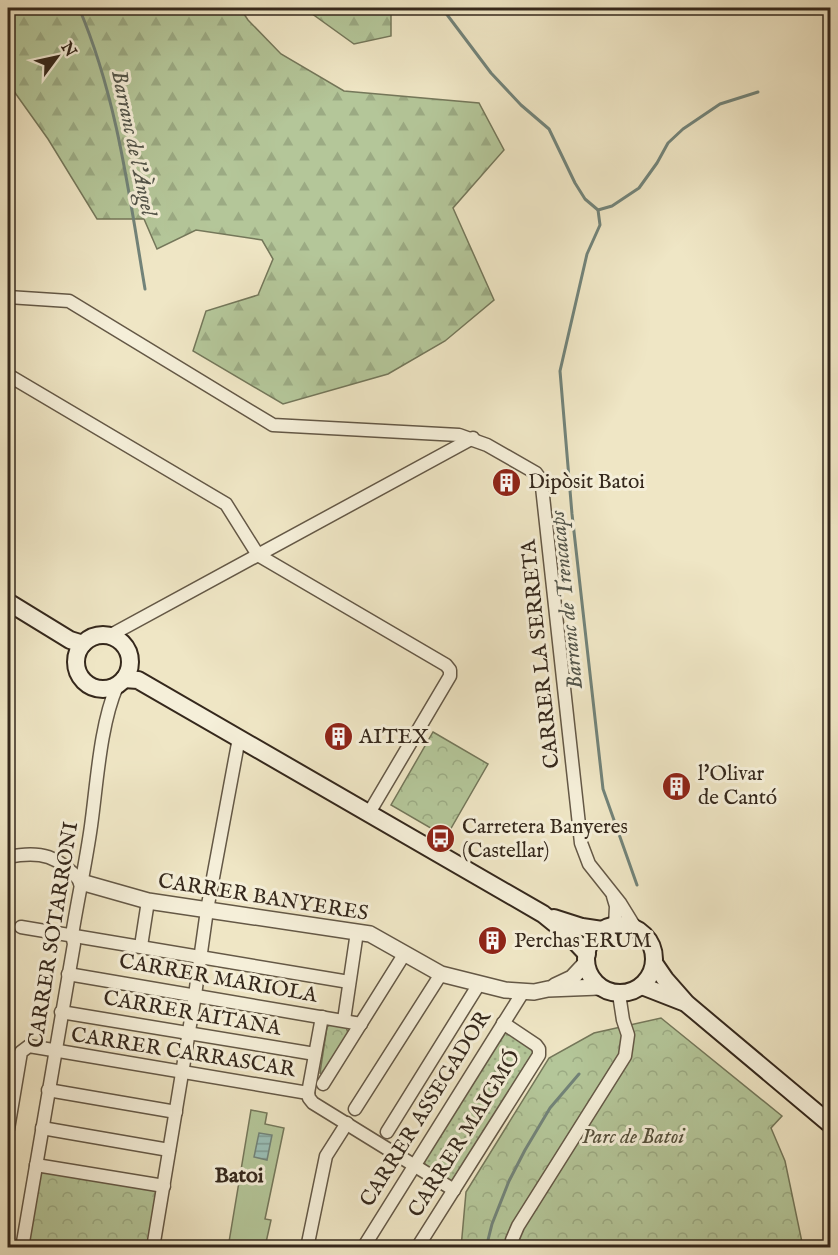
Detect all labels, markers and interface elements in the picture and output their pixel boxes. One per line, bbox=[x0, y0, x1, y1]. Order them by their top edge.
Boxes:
north arrow bbox=[27, 27, 87, 87]
text: N bbox=[55, 38, 80, 61]
water label: Barranc de l'Àngel bbox=[104, 68, 162, 220]
building icon: Dipòsit Batoi bbox=[491, 466, 523, 498]
place label: Dipòsit Batoi bbox=[528, 469, 645, 496]
water label: Barranc de Trencacaps bbox=[544, 508, 590, 691]
street label: CARRER LA SERRETA bbox=[515, 537, 566, 770]
building icon: AITEX bbox=[322, 721, 354, 753]
place label: AITEX bbox=[358, 724, 429, 751]
place label: l'Olivar de Cantó bbox=[698, 761, 777, 812]
building icon: l'Olivar de Cantó bbox=[661, 770, 693, 802]
place label: Carretera Banyeres (Castellar) bbox=[462, 814, 628, 865]
street label: CARRER SOTARRONI bbox=[23, 820, 85, 1050]
bus stop icon: Carretera Banyeres (Castellar) bbox=[425, 823, 457, 855]
street label: CARRER BANYERES bbox=[156, 868, 370, 928]
building icon: Perchas ERUM bbox=[477, 925, 509, 957]
place label: Perchas ERUM bbox=[514, 928, 652, 955]
street label: CARRER MARIOLA bbox=[117, 948, 320, 1010]
street label: CARRER AITANA bbox=[101, 985, 284, 1043]
street label: CARRER ASSEGADOR bbox=[354, 1005, 498, 1212]
street label: CARRER CARRASCAR bbox=[69, 1022, 298, 1084]
street label: CARRER MAIGMÓ bbox=[402, 1045, 527, 1223]
park label: Parc de Batoi bbox=[582, 1124, 686, 1151]
district label: Batoi bbox=[214, 1162, 264, 1190]

